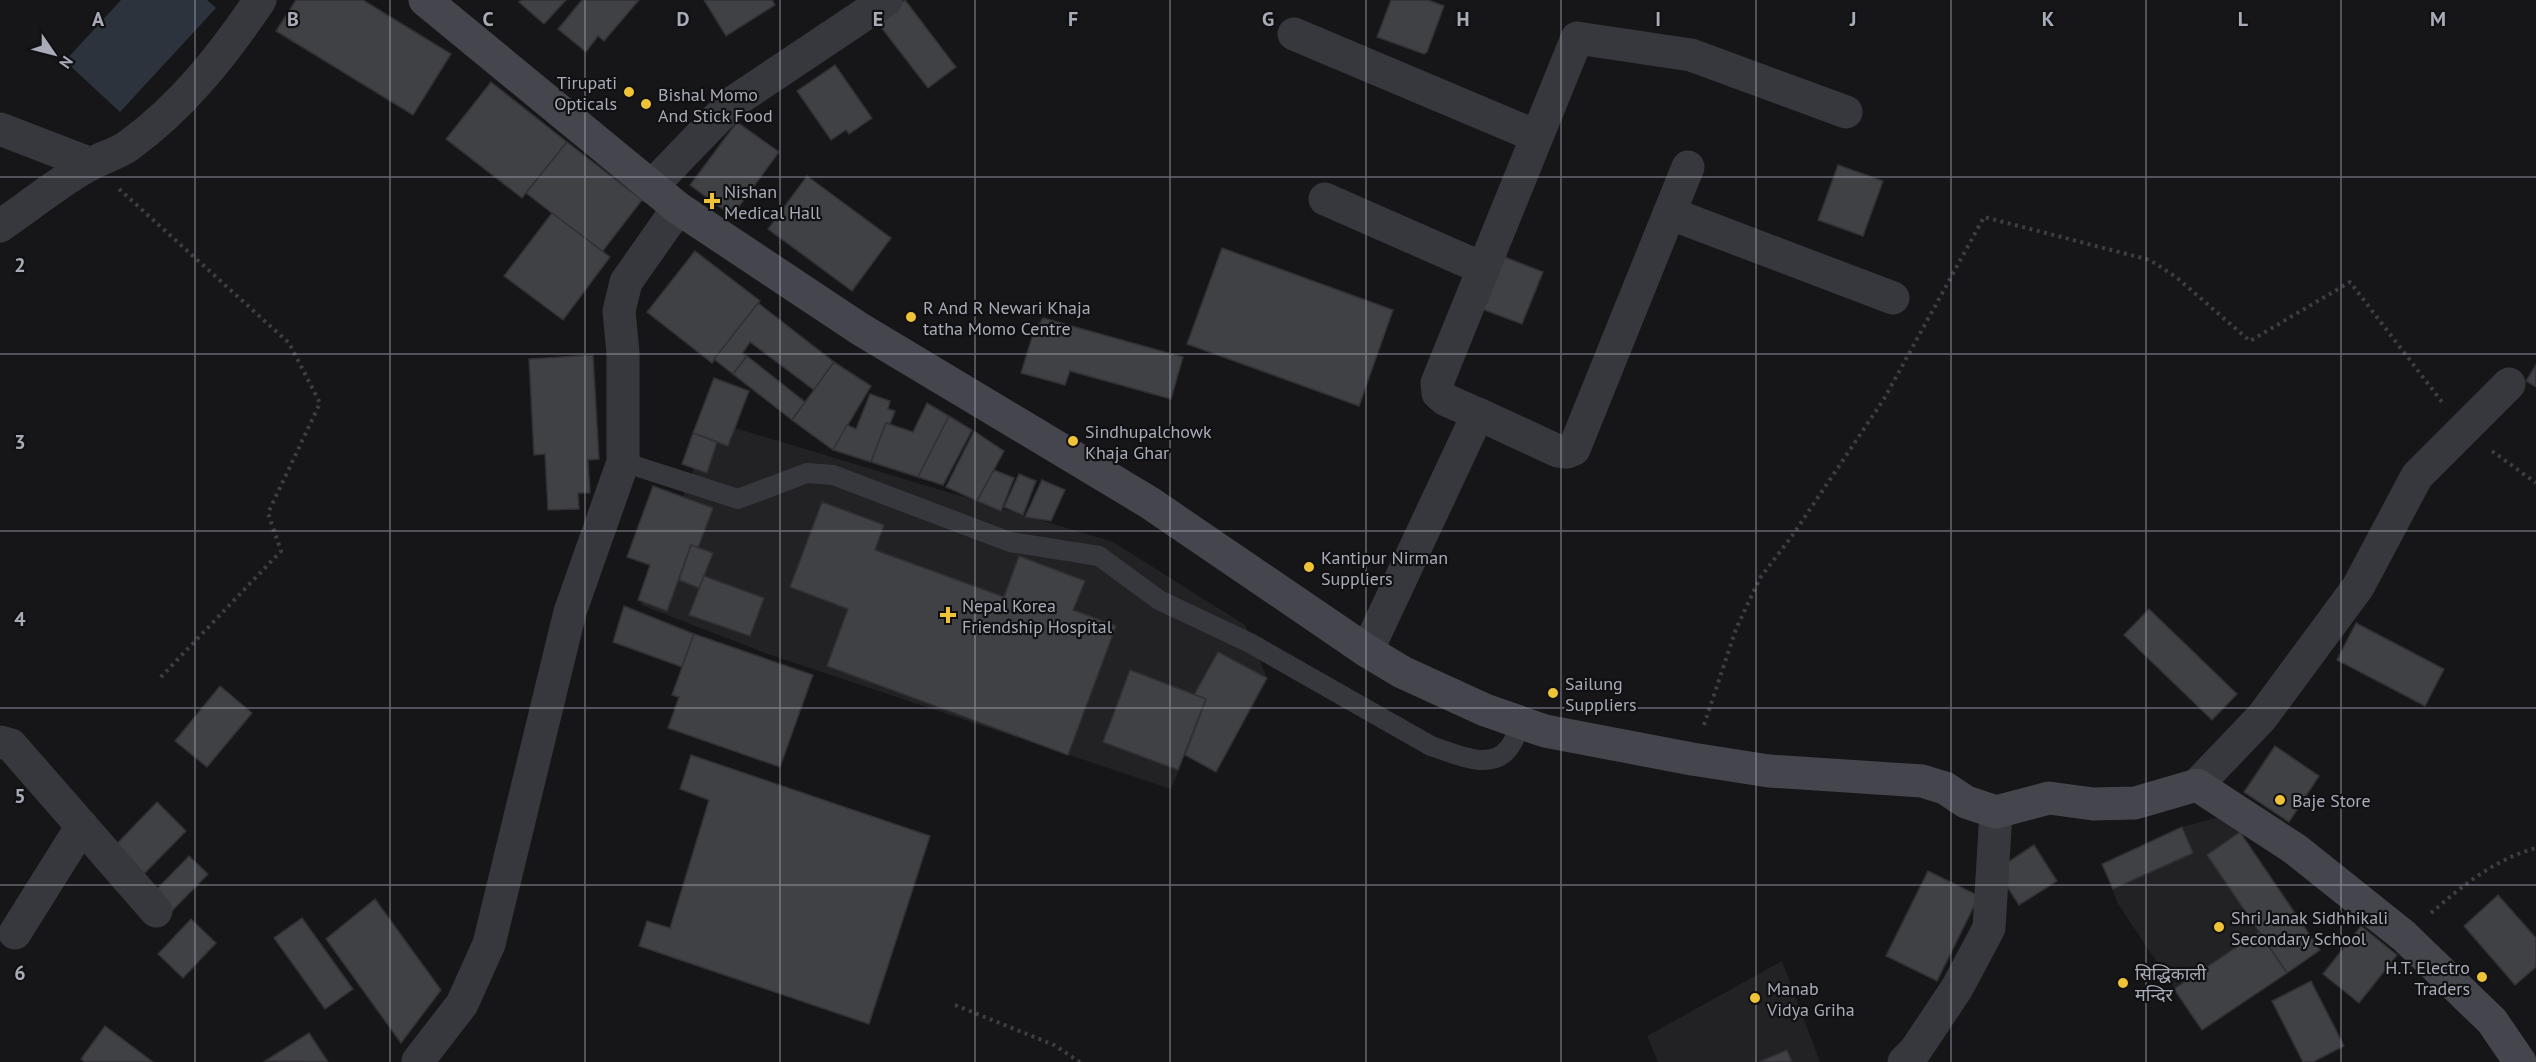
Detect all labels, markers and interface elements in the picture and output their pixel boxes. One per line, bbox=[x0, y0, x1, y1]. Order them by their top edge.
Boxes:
text: A bbox=[92, 6, 105, 32]
text: B bbox=[287, 6, 299, 32]
text: C bbox=[482, 6, 494, 32]
text: D bbox=[677, 6, 690, 32]
text: E bbox=[873, 6, 883, 32]
text: F bbox=[1068, 6, 1078, 32]
text: G bbox=[1262, 6, 1274, 32]
text: H bbox=[1456, 6, 1470, 32]
text: I bbox=[1655, 6, 1661, 32]
text: J bbox=[1849, 6, 1856, 32]
text: K bbox=[2042, 6, 2055, 32]
text: L bbox=[2238, 6, 2249, 32]
text: M bbox=[2430, 6, 2446, 32]
north arrow bbox=[24, 24, 84, 84]
text: N bbox=[55, 53, 77, 73]
place label: Tirupati Opticals bbox=[554, 71, 617, 115]
place label: Bishal Momo And Stick Food bbox=[658, 83, 773, 127]
marker: Tirupati Opticals bbox=[622, 85, 636, 99]
marker: Bishal Momo And Stick Food bbox=[639, 97, 653, 111]
place label: Nishan Medical Hall bbox=[724, 180, 821, 224]
marker: Nishan Medical Hall bbox=[705, 194, 719, 208]
text: 2 bbox=[14, 252, 26, 278]
place label: R And R Newari Khaja tatha Momo Centre bbox=[923, 296, 1091, 340]
marker: R And R Newari Khaja tatha Momo Centre bbox=[904, 310, 918, 324]
place label: Sindhupalchowk Khaja Ghar bbox=[1085, 420, 1212, 464]
text: 3 bbox=[14, 429, 26, 455]
marker: Sindhupalchowk Khaja Ghar bbox=[1066, 434, 1080, 448]
place label: Kantipur Nirman Suppliers bbox=[1321, 546, 1448, 590]
marker: Kantipur Nirman Suppliers bbox=[1302, 560, 1316, 574]
place label: Nepal Korea Friendship Hospital bbox=[962, 594, 1113, 638]
text: 4 bbox=[14, 606, 26, 632]
marker: Nepal Korea Friendship Hospital bbox=[939, 606, 957, 624]
place label: Sailung Suppliers bbox=[1565, 672, 1637, 716]
marker: Sailung Suppliers bbox=[1546, 686, 1560, 700]
text: 5 bbox=[14, 783, 26, 809]
place label: Baje Store bbox=[2292, 789, 2371, 812]
marker: Baje Store bbox=[2273, 793, 2287, 807]
place label: Shri Janak Sidhhikali Secondary School bbox=[2231, 906, 2388, 950]
marker: Shri Janak Sidhhikali Secondary School bbox=[2212, 920, 2226, 934]
place label: H.T. Electro Traders bbox=[2385, 956, 2470, 1000]
text: 6 bbox=[14, 960, 26, 986]
place label: सिद्धिकाली मन्दिर bbox=[2135, 962, 2207, 1006]
marker: H.T. Electro Traders bbox=[2475, 970, 2489, 984]
marker: सिद्धिकाली मन्दिर bbox=[2116, 976, 2130, 990]
place label: Manab Vidya Griha bbox=[1766, 977, 1855, 1021]
marker: Manab Vidya Griha bbox=[1748, 991, 1762, 1005]

